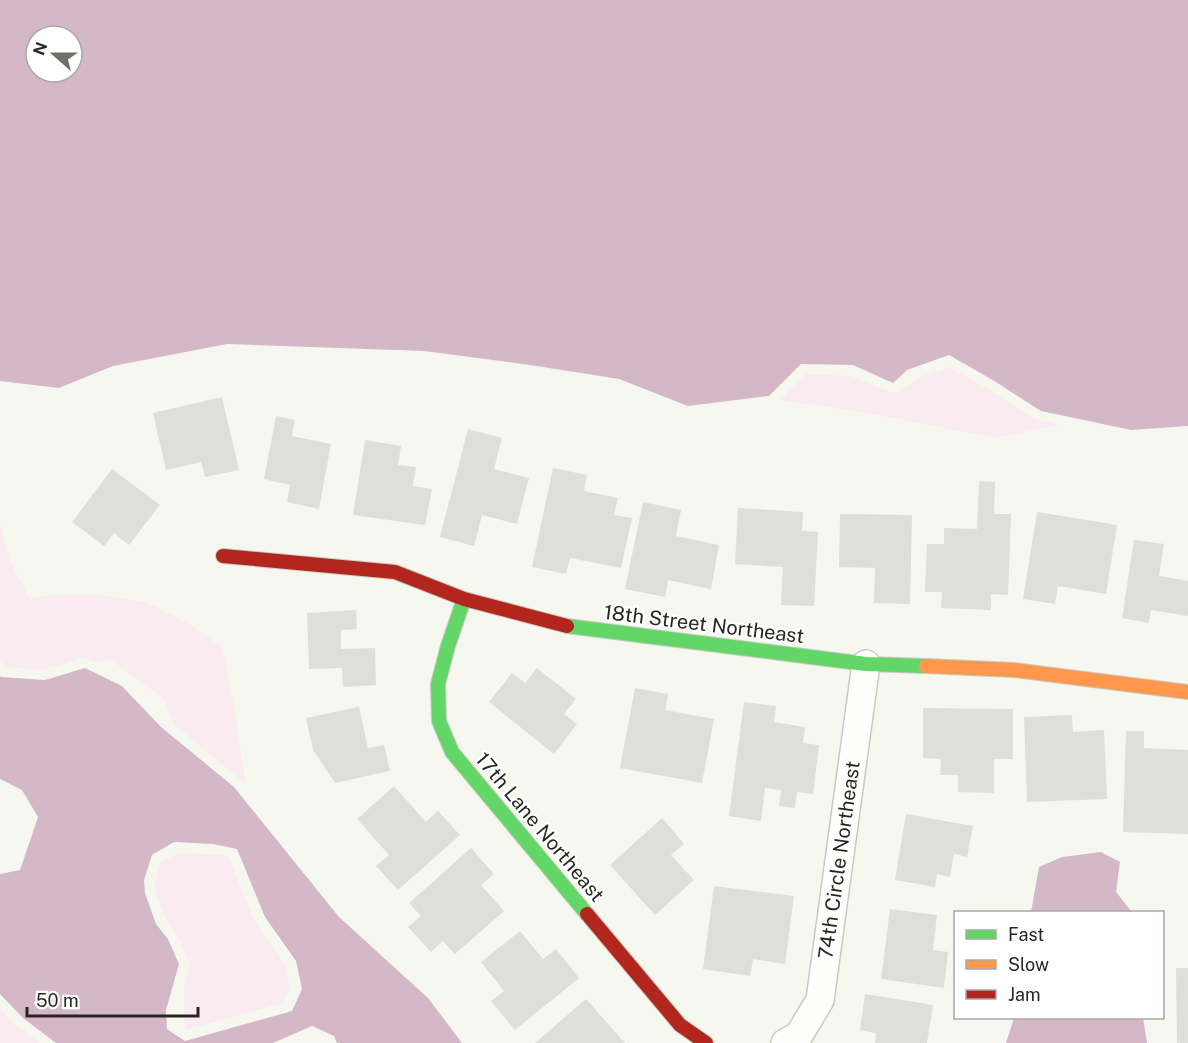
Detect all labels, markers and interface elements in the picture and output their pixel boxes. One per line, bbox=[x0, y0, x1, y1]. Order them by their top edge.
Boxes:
north arrow bbox=[24, 24, 84, 84]
text: N bbox=[29, 40, 52, 58]
street label: 18th Street Northeast bbox=[603, 600, 805, 648]
street label: 17th Lane Northeast bbox=[471, 748, 609, 906]
street label: 74th Circle Northeast bbox=[813, 759, 865, 961]
legend bbox=[954, 911, 1164, 1019]
text: Fast bbox=[1008, 924, 1044, 945]
text: Slow bbox=[1008, 954, 1049, 975]
scale bar bbox=[27, 980, 198, 1018]
text: Jam bbox=[1008, 984, 1041, 1005]
text: 50 m bbox=[36, 990, 79, 1011]

